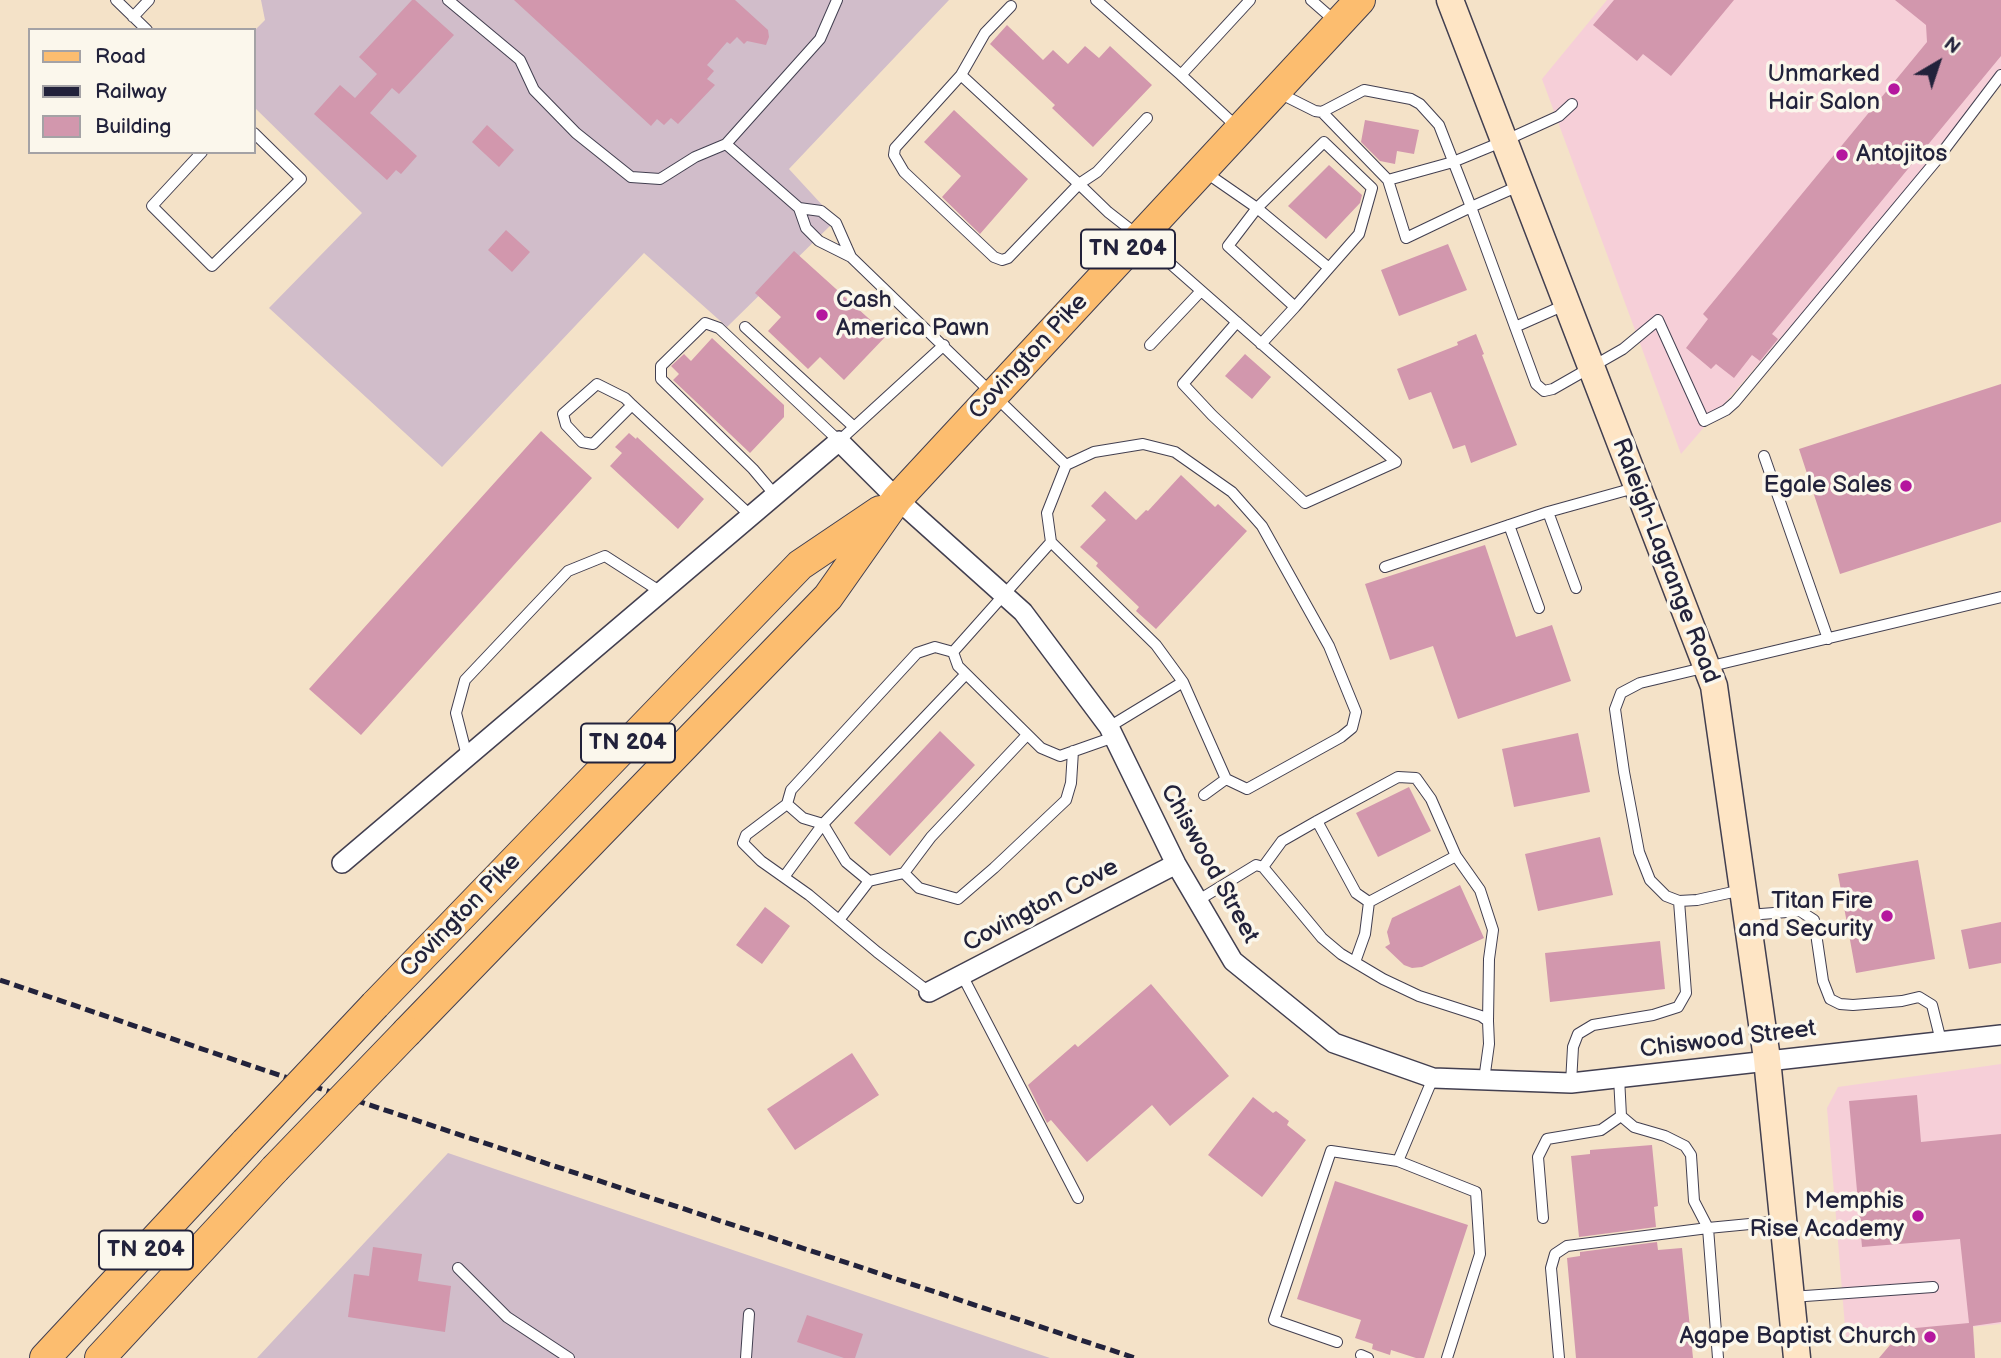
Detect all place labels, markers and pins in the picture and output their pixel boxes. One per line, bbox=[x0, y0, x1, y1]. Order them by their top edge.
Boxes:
place label: Unmarked Hair Salon bbox=[1767, 61, 1880, 117]
marker: Unmarked Hair Salon bbox=[1886, 81, 1902, 97]
place label: Antojitos bbox=[1856, 141, 1947, 169]
marker: Antojitos bbox=[1834, 147, 1850, 163]
place label: Cash America Pawn bbox=[836, 287, 989, 343]
marker: Cash America Pawn bbox=[814, 307, 830, 323]
place label: Egale Sales bbox=[1763, 472, 1892, 500]
marker: Egale Sales bbox=[1898, 478, 1914, 494]
place label: Titan Fire and Security bbox=[1738, 888, 1873, 944]
marker: Titan Fire and Security bbox=[1879, 908, 1895, 924]
place label: Memphis Rise Academy bbox=[1750, 1188, 1904, 1244]
marker: Memphis Rise Academy bbox=[1910, 1208, 1926, 1224]
place label: Agape Baptist Church bbox=[1680, 1323, 1916, 1351]
marker: Agape Baptist Church bbox=[1922, 1329, 1938, 1345]

